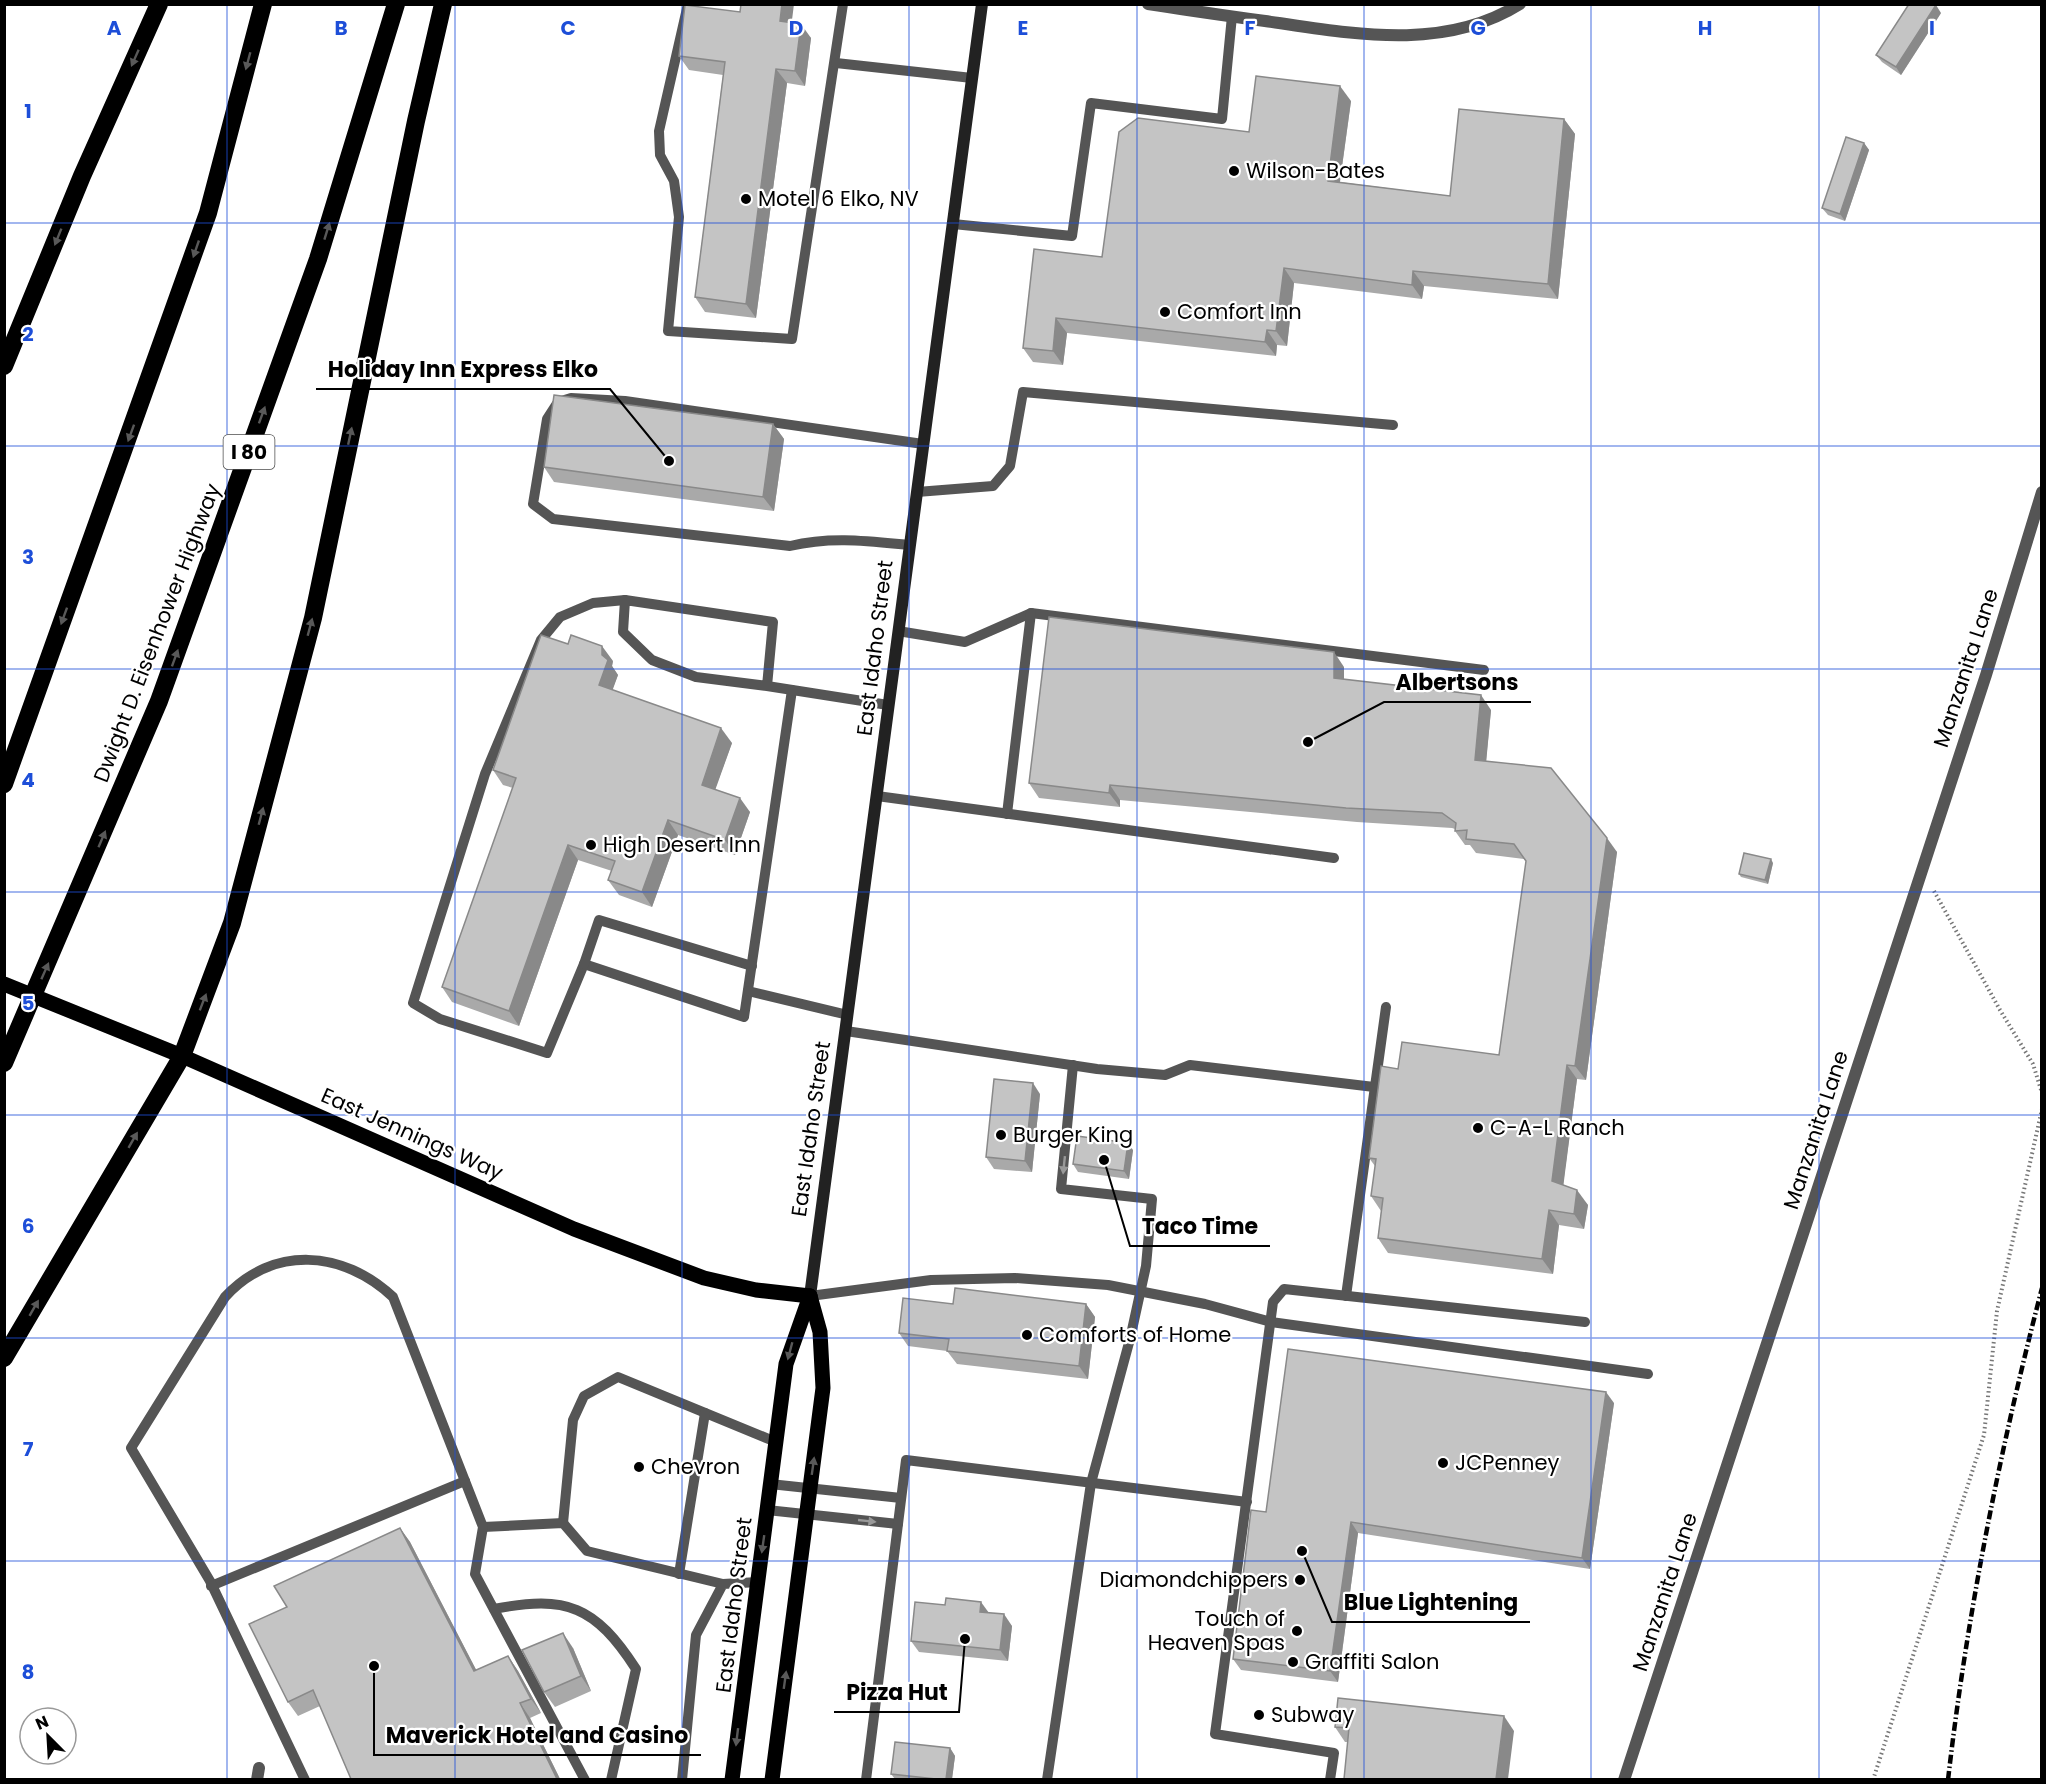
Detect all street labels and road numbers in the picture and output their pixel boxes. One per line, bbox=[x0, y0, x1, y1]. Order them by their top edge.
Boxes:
road number: I 80 bbox=[224, 435, 274, 469]
street label: Dwight D. Eisenhower Highway bbox=[86, 479, 227, 786]
street label: East Idaho Street bbox=[849, 558, 900, 737]
street label: Manzanita Lane bbox=[1926, 585, 2005, 751]
street label: East Idaho Street bbox=[784, 1039, 837, 1218]
street label: Manzanita Lane bbox=[1776, 1047, 1855, 1213]
street label: East Jennings Way bbox=[317, 1080, 508, 1187]
street label: Manzanita Lane bbox=[1625, 1509, 1704, 1675]
street label: East Idaho Street bbox=[708, 1515, 759, 1694]

